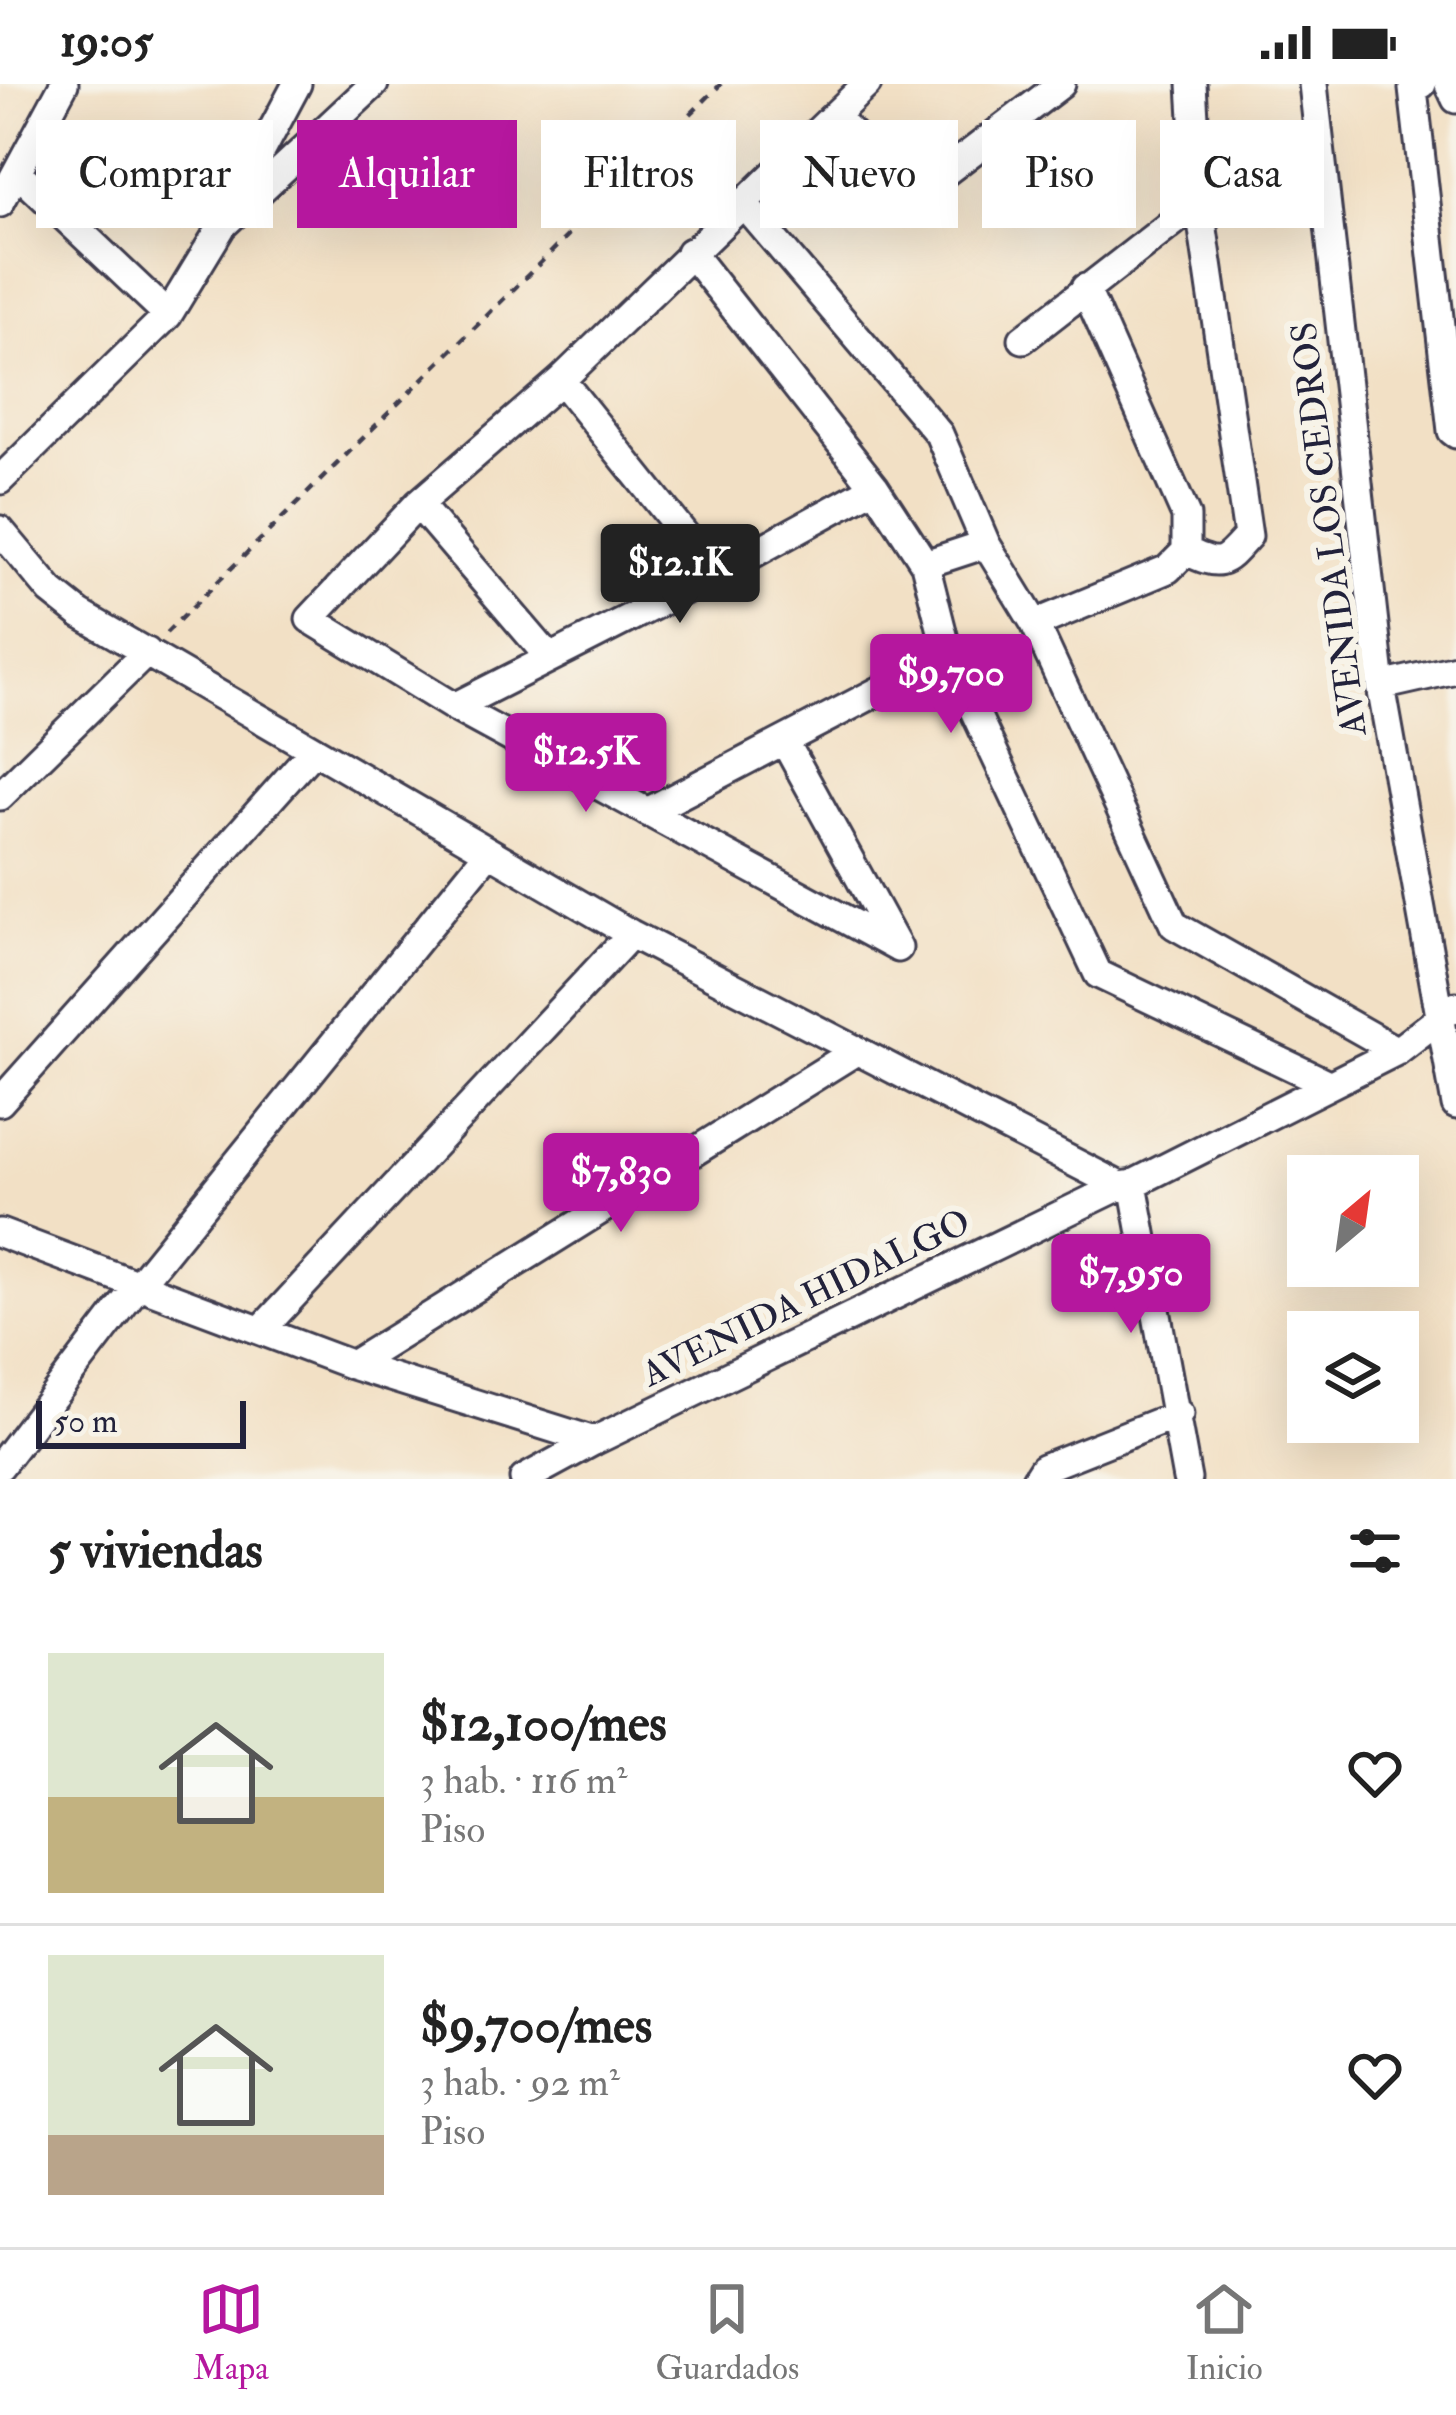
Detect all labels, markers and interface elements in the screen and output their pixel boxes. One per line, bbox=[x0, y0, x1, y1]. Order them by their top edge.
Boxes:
text: 19:05 bbox=[60, 14, 153, 70]
chip: Comprar bbox=[36, 120, 273, 228]
chip: Alquilar bbox=[297, 120, 517, 228]
chip: Filtros bbox=[541, 120, 736, 228]
chip: Nuevo bbox=[760, 120, 958, 228]
chip: Piso bbox=[982, 120, 1136, 228]
chip: Casa bbox=[1160, 120, 1324, 228]
street label: AVENIDA LOS CEDROS bbox=[1281, 319, 1377, 739]
pin: $12.1K bbox=[582, 524, 778, 626]
text: $12.1K bbox=[628, 538, 732, 587]
pin: $9,700 bbox=[853, 634, 1049, 736]
text: $9,700 bbox=[897, 648, 1005, 697]
pin: $12.5K bbox=[488, 713, 684, 815]
text: $12.5K bbox=[532, 727, 640, 776]
pin: $7,830 bbox=[523, 1133, 719, 1235]
text: $7,830 bbox=[570, 1147, 672, 1196]
north arrow bbox=[1287, 1155, 1419, 1287]
map controls bbox=[1287, 1155, 1419, 1443]
street label: AVENIDA HIDALGO bbox=[634, 1199, 977, 1397]
pin: $7,950 bbox=[1033, 1234, 1229, 1336]
text: $7,950 bbox=[1078, 1248, 1184, 1297]
button: layers bbox=[1287, 1311, 1419, 1443]
scale bar bbox=[36, 1395, 246, 1448]
text: 50 m bbox=[54, 1401, 118, 1442]
icon: filters bbox=[1342, 1518, 1408, 1584]
text: 5 viviendas bbox=[48, 1519, 263, 1583]
text: $12,100/mes bbox=[420, 1692, 667, 1756]
icon: home bbox=[144, 1701, 288, 1845]
icon: heart bbox=[1342, 1740, 1408, 1806]
text: 3 hab. · 116 m² bbox=[420, 1756, 627, 1805]
text: Piso bbox=[420, 1805, 485, 1854]
text: $9,700/mes bbox=[420, 1994, 652, 2058]
icon: home bbox=[144, 2003, 288, 2147]
icon: heart bbox=[1342, 2042, 1408, 2108]
text: 3 hab. · 92 m² bbox=[420, 2058, 620, 2107]
text: Piso bbox=[420, 2107, 485, 2156]
tab: Mapa bbox=[193, 2276, 269, 2389]
tab: Guardados bbox=[656, 2276, 799, 2389]
tab: Inicio bbox=[1186, 2276, 1263, 2389]

